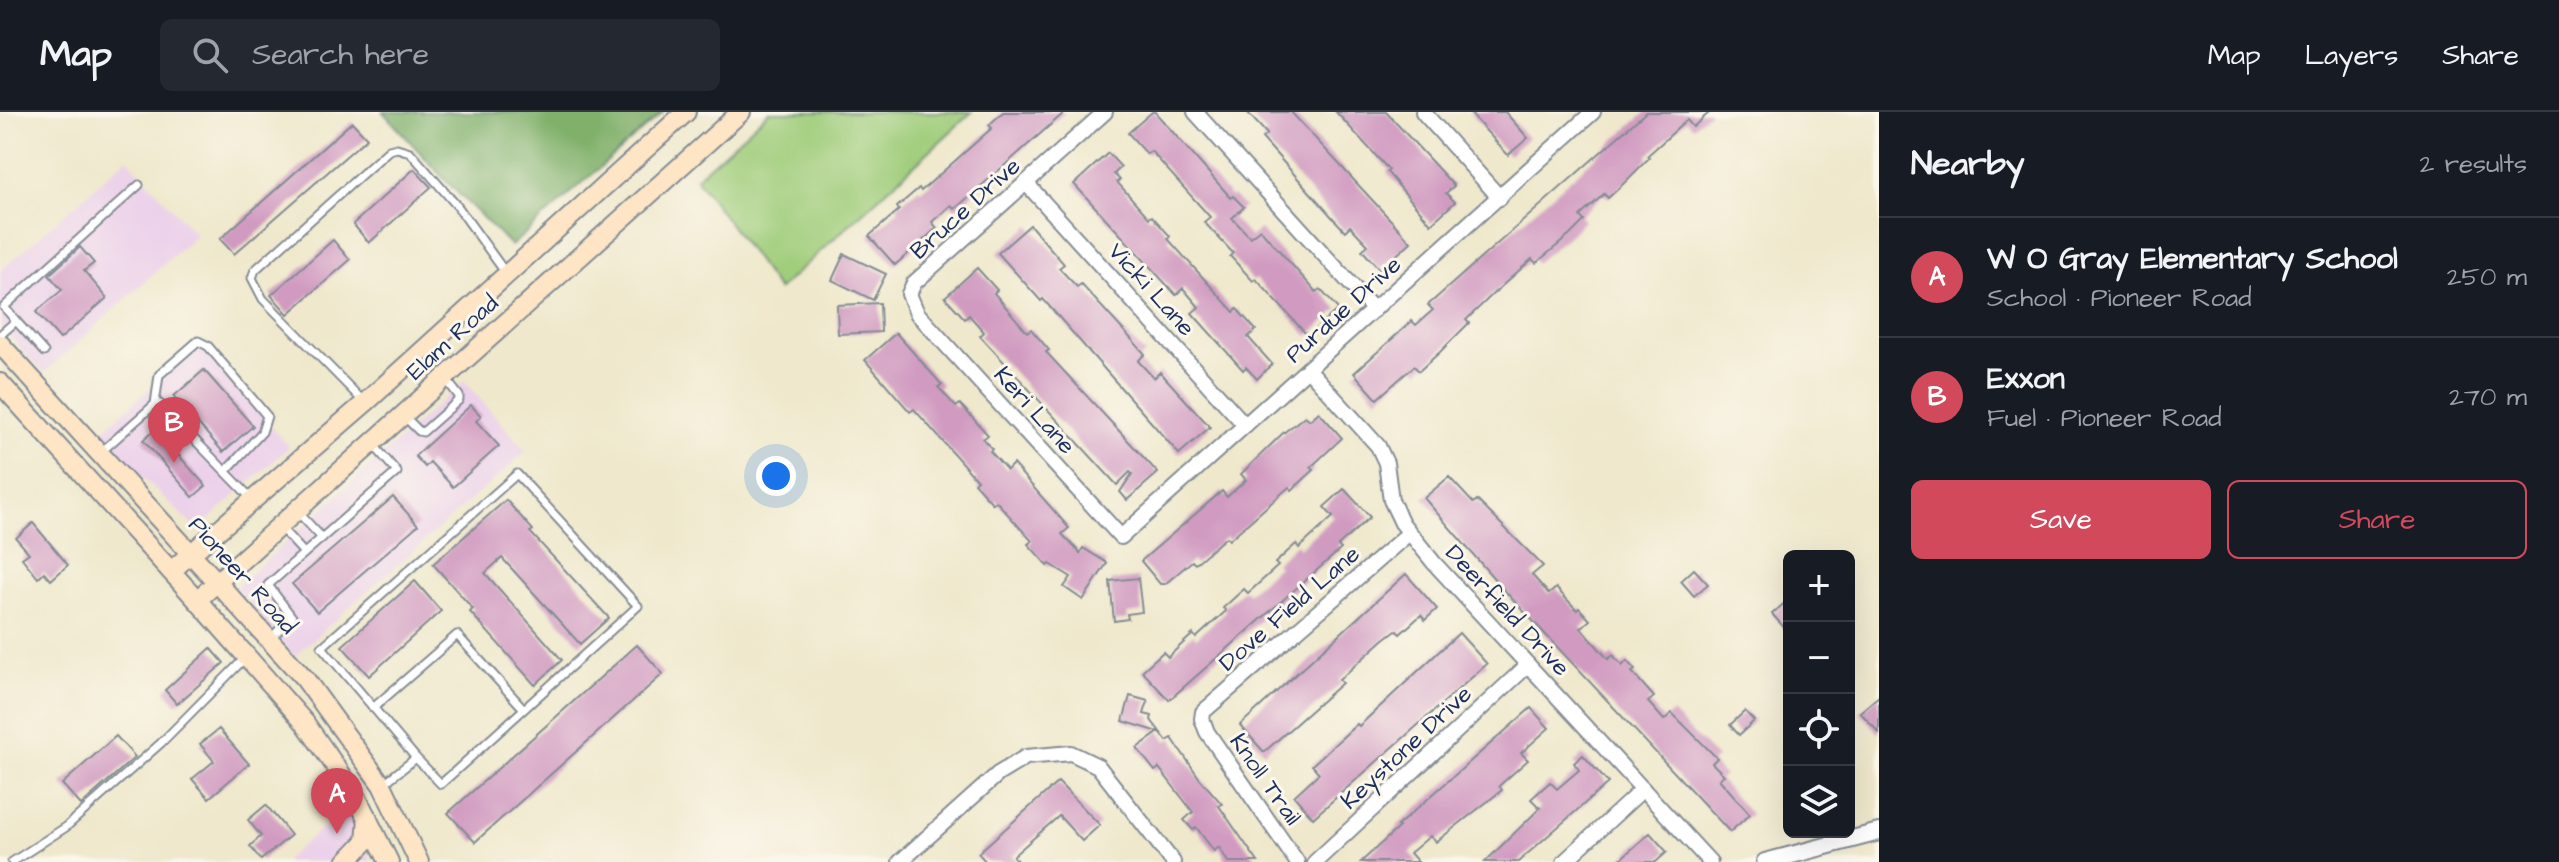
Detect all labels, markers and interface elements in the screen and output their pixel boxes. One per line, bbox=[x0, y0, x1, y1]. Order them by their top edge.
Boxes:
search box bbox=[160, 19, 720, 91]
text: Map bbox=[40, 29, 112, 81]
icon: search bbox=[188, 33, 232, 77]
text: Search here bbox=[252, 34, 429, 76]
text: Map bbox=[2208, 36, 2261, 75]
text: Layers bbox=[2305, 36, 2398, 75]
text: Share bbox=[2442, 36, 2519, 75]
text: Nearby bbox=[1911, 140, 2025, 188]
text: 2 results bbox=[2419, 146, 2527, 182]
street label: Bruce Drive bbox=[903, 150, 1028, 268]
street label: Vicki Lane bbox=[1100, 235, 1203, 344]
text: W O Gray Elementary School bbox=[1987, 238, 2398, 280]
street label: Purdue Drive bbox=[1278, 248, 1409, 371]
text: A bbox=[1929, 259, 1945, 295]
text: 250 m bbox=[2447, 259, 2527, 295]
text: School · Pioneer Road bbox=[1987, 280, 2252, 316]
street label: Elam Road bbox=[399, 287, 506, 388]
text: Exxon bbox=[1987, 358, 2065, 400]
street label: Keri Lane bbox=[986, 359, 1083, 462]
text: B bbox=[1928, 379, 1946, 415]
text: 270 m bbox=[2449, 379, 2527, 415]
pin: B bbox=[148, 397, 200, 463]
text: Fuel · Pioneer Road bbox=[1987, 400, 2222, 436]
your location bbox=[756, 456, 796, 496]
button: Save bbox=[1911, 480, 2211, 559]
button: Share bbox=[2227, 480, 2527, 559]
street label: Pioneer Road bbox=[180, 509, 305, 642]
street label: Deerfield Drive bbox=[1437, 537, 1577, 684]
street label: Dove Field Lane bbox=[1212, 538, 1368, 680]
map controls bbox=[1783, 550, 1855, 838]
button: + bbox=[1783, 550, 1855, 622]
button: − bbox=[1783, 622, 1855, 694]
street label: Keystone Drive bbox=[1334, 678, 1481, 818]
button: locate bbox=[1783, 694, 1855, 766]
street label: Knoll Trail bbox=[1221, 727, 1309, 832]
button: layers bbox=[1783, 766, 1855, 838]
pin: A bbox=[311, 768, 363, 834]

